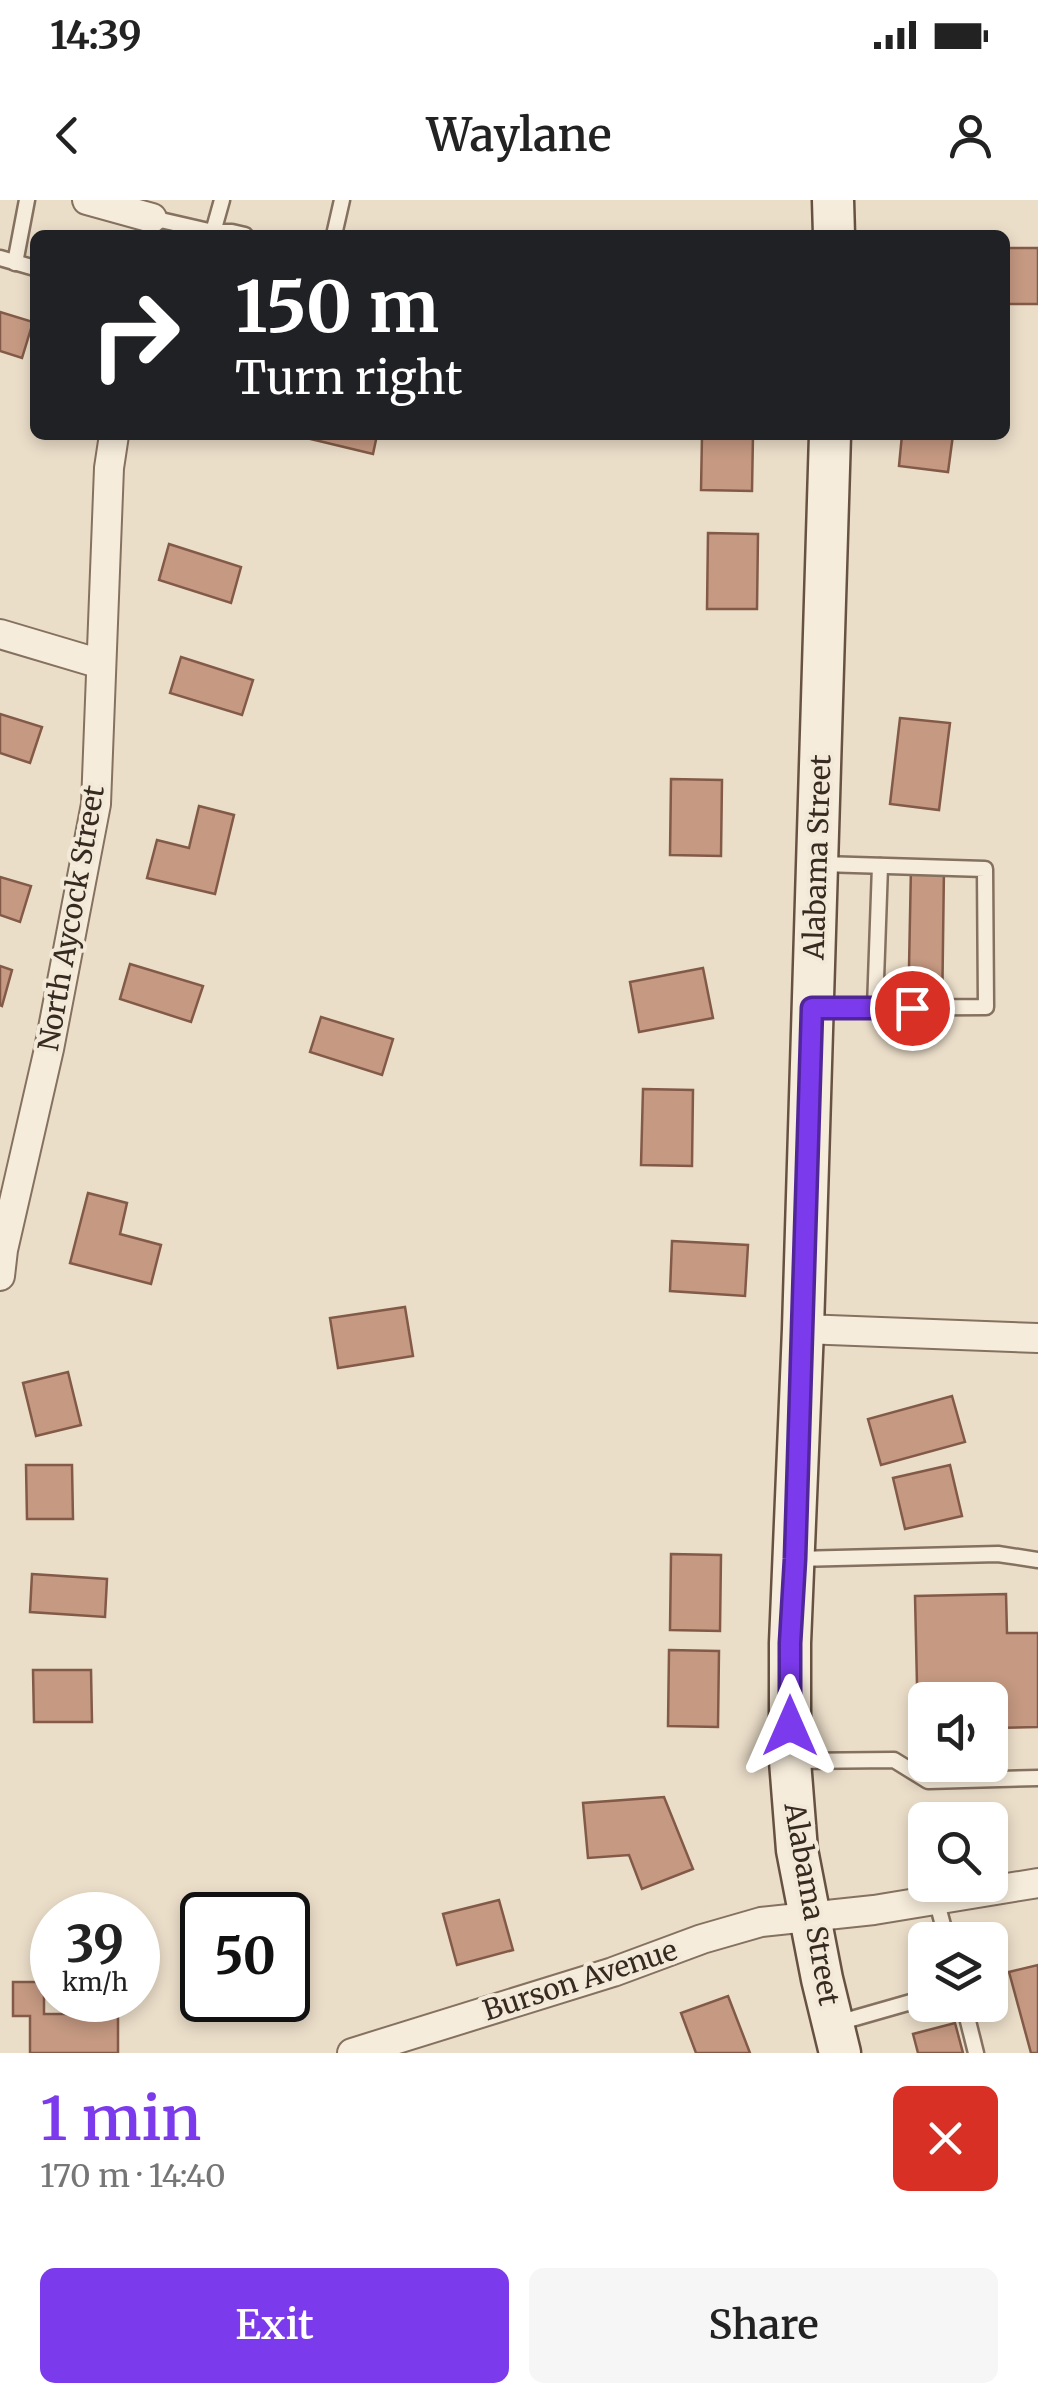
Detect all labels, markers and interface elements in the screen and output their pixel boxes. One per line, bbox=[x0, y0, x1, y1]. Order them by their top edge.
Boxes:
text: 14:39 bbox=[50, 12, 142, 59]
text: Waylane bbox=[426, 107, 612, 163]
icon: back bbox=[40, 108, 95, 163]
icon: person bbox=[943, 108, 998, 163]
text: 150 m bbox=[235, 263, 439, 351]
icon: right bbox=[70, 270, 200, 400]
text: Turn right bbox=[235, 350, 463, 406]
street label: Alabama Street bbox=[795, 754, 839, 961]
street label: North Aycock Street bbox=[30, 782, 112, 1054]
pin bbox=[870, 966, 955, 1051]
icon: arrive bbox=[885, 981, 940, 1036]
position arrow bbox=[738, 1674, 842, 1778]
map controls bbox=[908, 1682, 1008, 2022]
button: sound bbox=[908, 1682, 1008, 1782]
street label: Alabama Street bbox=[776, 1799, 848, 2008]
button: search bbox=[908, 1802, 1008, 1902]
speed limit sign: 50 bbox=[180, 1892, 310, 2022]
text: 39 bbox=[66, 1913, 124, 1976]
button: layers bbox=[908, 1922, 1008, 2022]
street label: Burson Avenue bbox=[478, 1932, 682, 2028]
text: km/h bbox=[62, 1966, 128, 1998]
text: 1 min bbox=[40, 2081, 201, 2156]
button: close bbox=[893, 2086, 998, 2191]
text: 170 m · 14:40 bbox=[40, 2156, 226, 2196]
button: Exit bbox=[40, 2268, 509, 2383]
button: Share bbox=[529, 2268, 998, 2383]

